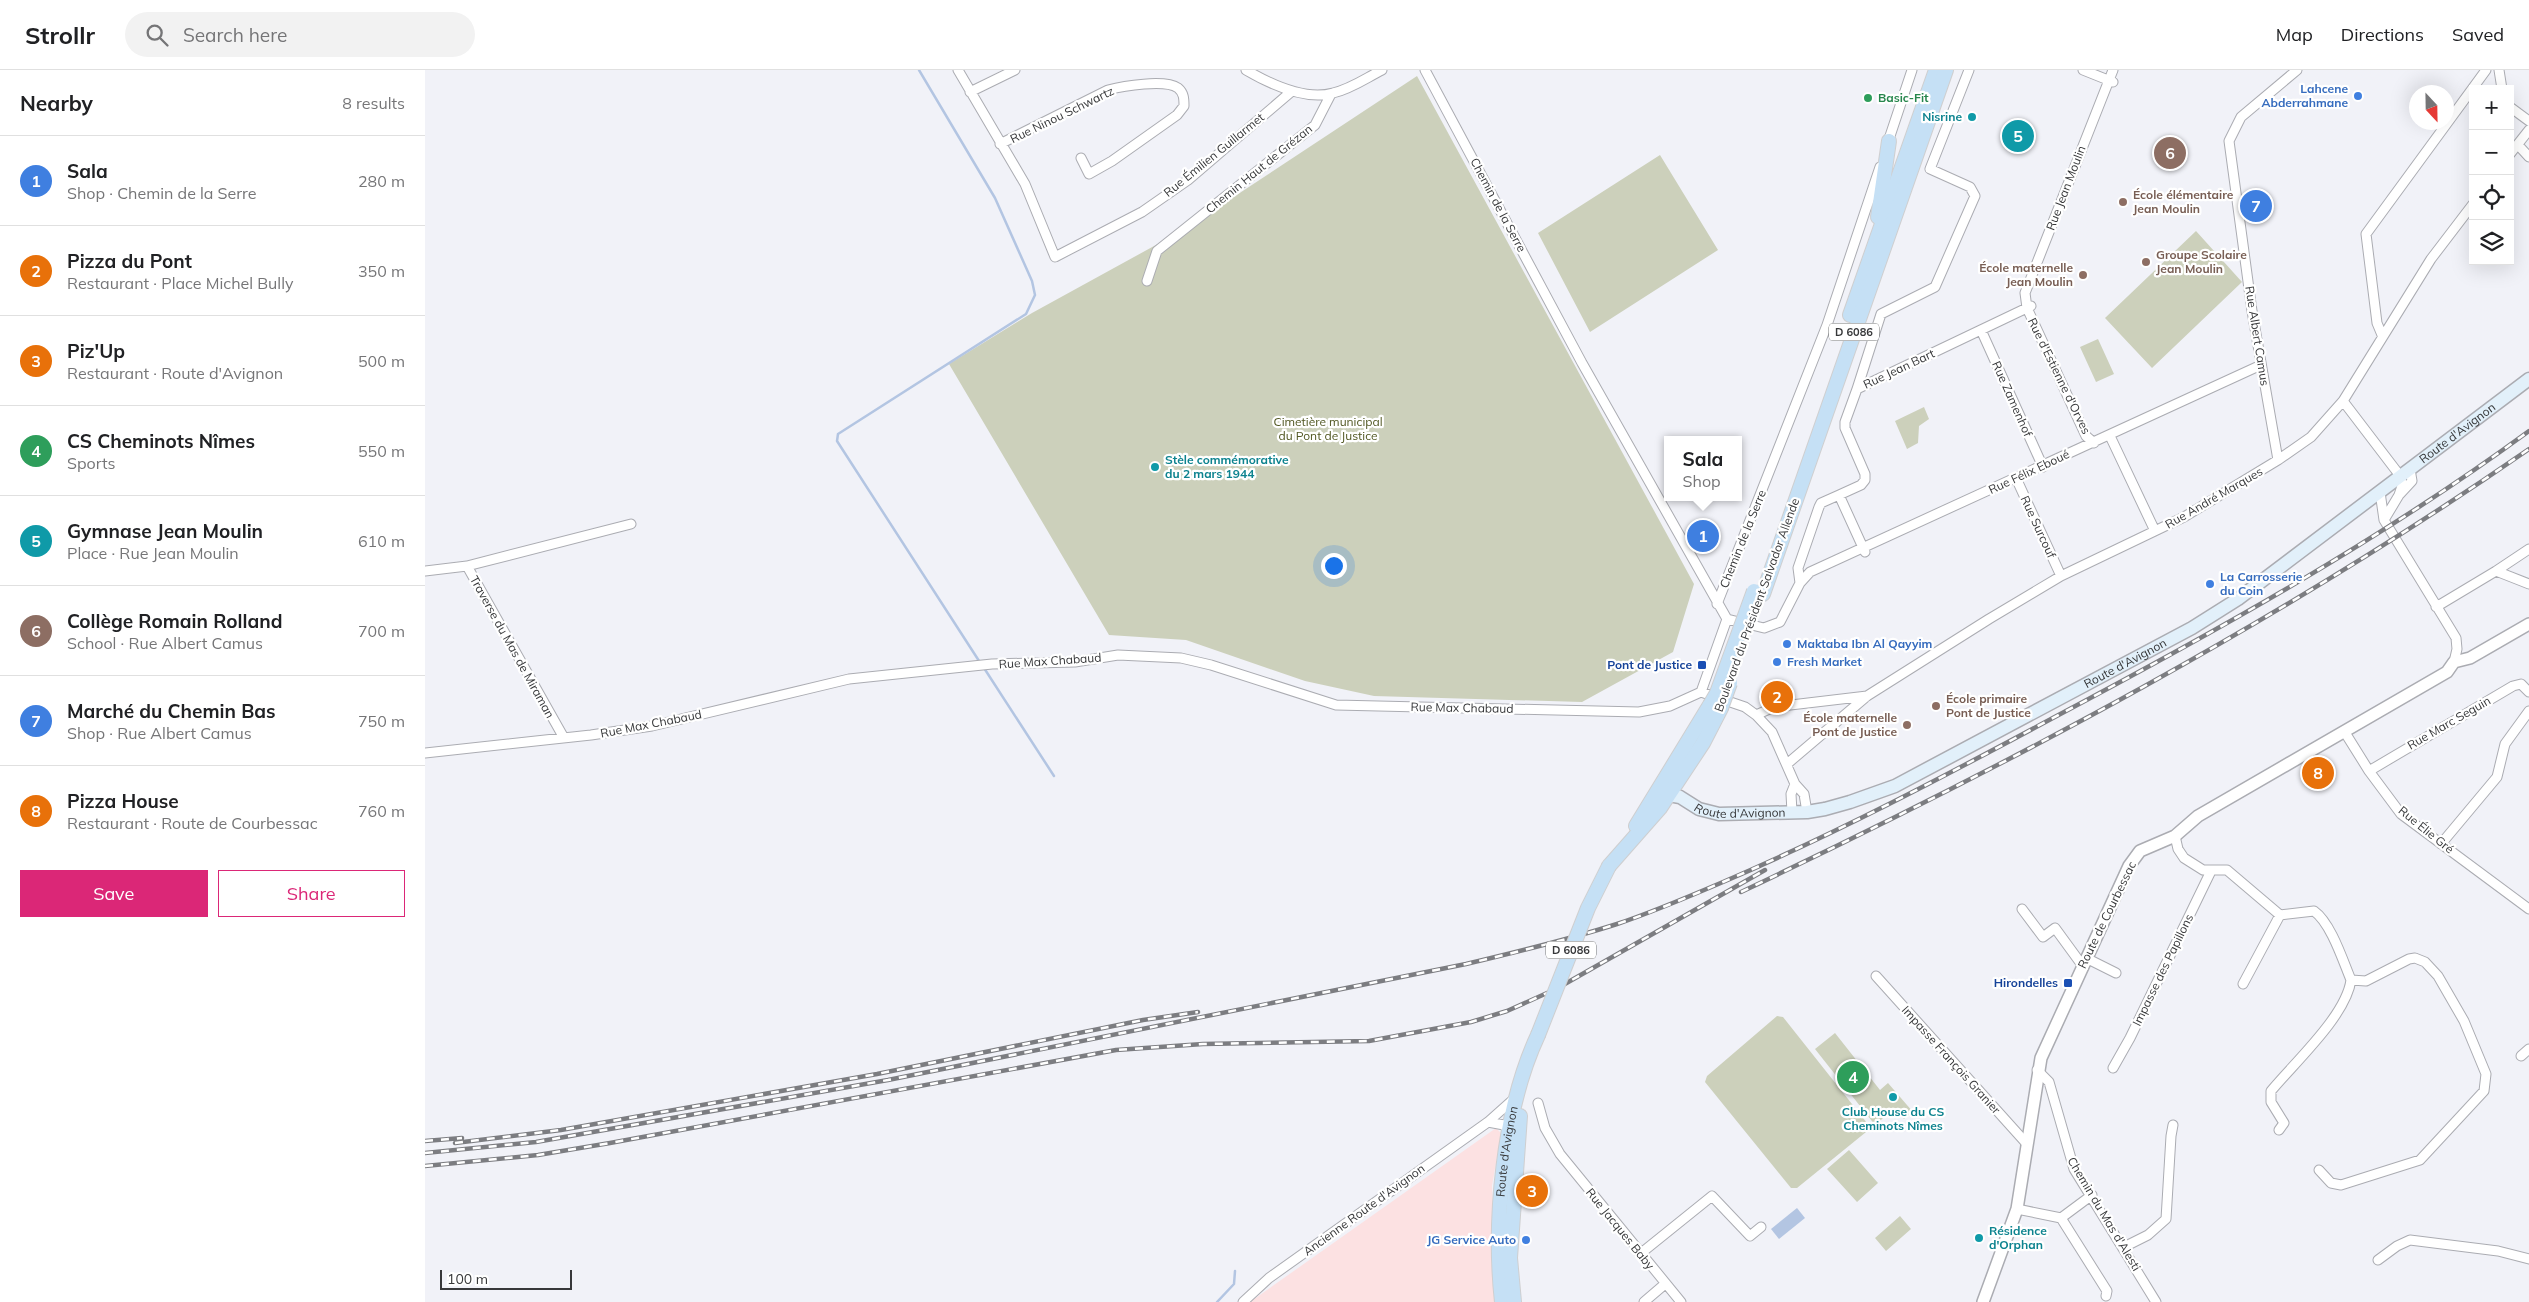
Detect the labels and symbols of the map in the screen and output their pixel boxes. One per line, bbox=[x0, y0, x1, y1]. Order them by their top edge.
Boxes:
place label: Lahcene Abderrahmane bbox=[2261, 81, 2348, 110]
street label: Rue Ninou Schwartz bbox=[1007, 83, 1116, 146]
north arrow bbox=[2409, 85, 2454, 130]
place label: Basic-Fit bbox=[1878, 90, 1929, 105]
marker: Lahcene Abderrahmane bbox=[2352, 90, 2364, 102]
marker: Basic-Fit bbox=[1862, 92, 1874, 104]
place label: Nisrine bbox=[1922, 109, 1962, 124]
street label: Rue Émilien Guillarmet bbox=[1160, 110, 1267, 200]
marker: Nisrine bbox=[1966, 111, 1978, 123]
pin: 5 bbox=[2002, 117, 2034, 155]
street label: Chemin Haut de Grézan bbox=[1202, 121, 1315, 216]
pin: 6 bbox=[2154, 134, 2186, 172]
street label: Rue Jean Moulin bbox=[2042, 143, 2089, 232]
street label: Chemin de la Serre bbox=[1467, 155, 1530, 254]
place label: École élémentaire Jean Moulin bbox=[2133, 187, 2234, 216]
pin: 7 bbox=[2240, 187, 2272, 225]
marker: École élémentaire Jean Moulin bbox=[2117, 196, 2129, 208]
place label: Groupe Scolaire Jean Moulin bbox=[2156, 247, 2247, 276]
marker: Groupe Scolaire Jean Moulin bbox=[2140, 256, 2152, 268]
place label: École maternelle Jean Moulin bbox=[1979, 260, 2073, 289]
marker: École maternelle Jean Moulin bbox=[2077, 269, 2089, 281]
street label: Rue Albert Camus bbox=[2242, 285, 2273, 387]
street label: Rue d'Estienne d'Orves bbox=[2025, 315, 2094, 436]
road number: D 6086 bbox=[1829, 323, 1879, 340]
street label: Rue Jean Bart bbox=[1861, 345, 1937, 392]
street label: Rue Zamenhof bbox=[1989, 359, 2036, 440]
street label: Route d'Avignon bbox=[2416, 399, 2498, 466]
park label: Cimetière municipal du Pont de Justice bbox=[1273, 414, 1383, 443]
street label: Rue Félix Eboué bbox=[1986, 446, 2072, 497]
place label: Stèle commémorative du 2 mars 1944 bbox=[1165, 452, 1289, 481]
marker: Stèle commémorative du 2 mars 1944 bbox=[1149, 461, 1161, 473]
street label: Rue André Marques bbox=[2162, 463, 2265, 532]
street label: Chemin de la Serre bbox=[1716, 488, 1769, 590]
street label: Rue Surcouf bbox=[2017, 493, 2060, 561]
street label: Boulevard du Président Salvador Allende bbox=[1711, 496, 1802, 714]
pin: 1 bbox=[1687, 517, 1719, 555]
your location bbox=[1321, 553, 1347, 579]
place label: La Carrosserie du Coin bbox=[2220, 569, 2303, 598]
street label: Traverse du Mas de Miraman bbox=[467, 573, 558, 721]
marker: La Carrosserie du Coin bbox=[2204, 578, 2216, 590]
street label: Route d'Avignon bbox=[2081, 635, 2169, 691]
place label: Maktaba Ibn Al Qayyim bbox=[1797, 636, 1933, 651]
marker: Maktaba Ibn Al Qayyim bbox=[1781, 638, 1793, 650]
street label: Rue Max Chabaud bbox=[998, 649, 1102, 672]
place label: Fresh Market bbox=[1787, 654, 1862, 669]
marker: Fresh Market bbox=[1771, 656, 1783, 668]
place label: Pont de Justice bbox=[1607, 657, 1692, 672]
marker: Pont de Justice bbox=[1696, 659, 1708, 671]
pin: 2 bbox=[1761, 678, 1793, 716]
place label: École primaire Pont de Justice bbox=[1946, 691, 2031, 720]
street label: Rue Marc Seguin bbox=[2404, 693, 2493, 753]
street label: Rue Max Chabaud bbox=[1410, 699, 1514, 716]
marker: École primaire Pont de Justice bbox=[1930, 700, 1942, 712]
street label: Rue Max Chabaud bbox=[599, 706, 703, 741]
place label: École maternelle Pont de Justice bbox=[1803, 710, 1897, 739]
marker: École maternelle Pont de Justice bbox=[1901, 719, 1913, 731]
pin: 8 bbox=[2302, 754, 2334, 792]
street label: Route d'Avignon bbox=[1692, 800, 1786, 821]
street label: Rue Élie Gré bbox=[2396, 803, 2457, 856]
street label: Route de Courbessac bbox=[2074, 859, 2139, 971]
street label: Impasse des Papillons bbox=[2129, 911, 2196, 1028]
road number: D 6086 bbox=[1546, 942, 1596, 958]
place label: Hirondelles bbox=[1994, 975, 2058, 990]
marker: Hirondelles bbox=[2062, 977, 2074, 989]
street label: Impasse François Granier bbox=[1899, 1002, 2004, 1117]
pin: 4 bbox=[1837, 1058, 1869, 1096]
marker: Club House du CS Cheminots Nîmes bbox=[1887, 1091, 1899, 1103]
place label: Club House du CS Cheminots Nîmes bbox=[1842, 1104, 1944, 1133]
street label: Route d'Avignon bbox=[1493, 1105, 1521, 1198]
street label: Chemin du Mas d'Alesti bbox=[2064, 1154, 2144, 1274]
street label: Ancienne Route d'Avignon bbox=[1300, 1161, 1427, 1259]
pin: 3 bbox=[1516, 1172, 1548, 1210]
street label: Rue Jacques Baby bbox=[1583, 1185, 1658, 1273]
place label: Résidence d'Orphan bbox=[1989, 1223, 2047, 1252]
place label: JG Service Auto bbox=[1427, 1232, 1516, 1247]
marker: Résidence d'Orphan bbox=[1973, 1232, 1985, 1244]
marker: JG Service Auto bbox=[1520, 1234, 1532, 1246]
scale bar bbox=[440, 1267, 573, 1290]

